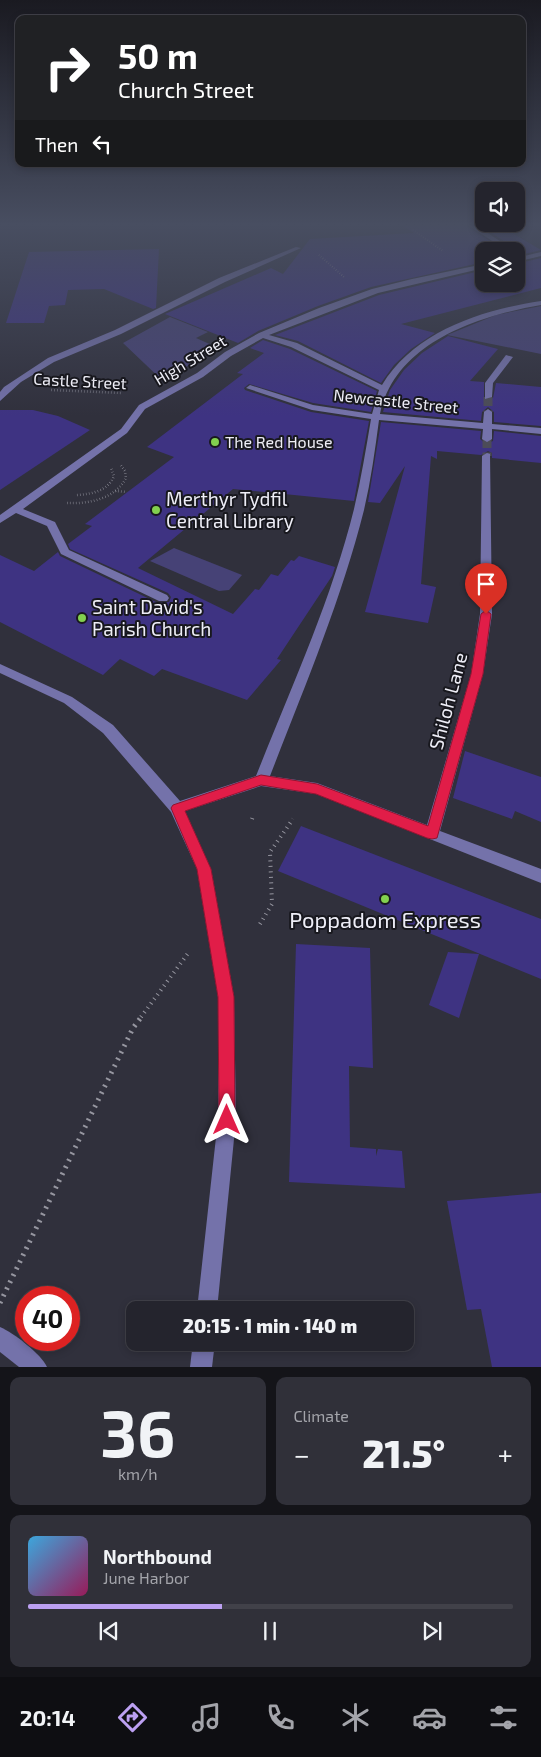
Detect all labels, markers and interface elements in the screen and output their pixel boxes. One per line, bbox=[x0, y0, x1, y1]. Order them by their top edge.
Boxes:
text: 50 m bbox=[118, 34, 198, 76]
icon: right bbox=[35, 35, 100, 100]
text: Church Street bbox=[118, 76, 254, 102]
icon: left bbox=[88, 130, 116, 158]
text: Then bbox=[35, 133, 78, 156]
map controls bbox=[475, 182, 525, 292]
button: sound bbox=[475, 182, 525, 232]
button: layers bbox=[475, 242, 525, 292]
street label: High Street bbox=[150, 331, 229, 389]
street label: Castle Street bbox=[33, 369, 127, 392]
street label: Newcastle Street bbox=[333, 385, 459, 416]
place label: The Red House bbox=[225, 432, 333, 451]
marker: The Red House bbox=[209, 436, 221, 448]
place label: Merthyr Tydfil Central Library bbox=[166, 487, 294, 532]
marker: Merthyr Tydfil Central Library bbox=[150, 504, 162, 516]
pin bbox=[465, 563, 507, 614]
icon: arrive bbox=[472, 570, 500, 598]
place label: Saint David's Parish Church bbox=[92, 595, 211, 640]
marker: Saint David's Parish Church bbox=[76, 612, 88, 624]
street label: Shiloh Lane bbox=[424, 650, 472, 752]
marker: Poppadom Express bbox=[379, 893, 391, 905]
place label: Poppadom Express bbox=[289, 906, 481, 932]
position arrow bbox=[200, 1093, 252, 1145]
speed limit sign: 40 bbox=[15, 1286, 80, 1351]
text: 20:15 · 1 min · 140 m bbox=[183, 1314, 357, 1337]
text: 36 bbox=[100, 1392, 175, 1470]
text: Climate bbox=[294, 1406, 349, 1425]
text: 21.5° bbox=[362, 1430, 445, 1476]
text: − bbox=[294, 1437, 310, 1471]
text: + bbox=[498, 1437, 513, 1471]
text: km/h bbox=[118, 1464, 158, 1483]
text: Northbound bbox=[103, 1545, 212, 1568]
text: June Harbor bbox=[103, 1568, 190, 1587]
icon: previous bbox=[95, 1617, 123, 1645]
icon: pause bbox=[256, 1617, 284, 1645]
icon: next bbox=[418, 1617, 446, 1645]
icon: directions bbox=[115, 1700, 150, 1735]
icon: music bbox=[189, 1700, 224, 1735]
icon: phone bbox=[263, 1700, 298, 1735]
icon: climate bbox=[338, 1700, 373, 1735]
icon: car bbox=[412, 1700, 447, 1735]
icon: filters bbox=[486, 1700, 521, 1735]
text: 20:14 bbox=[20, 1704, 75, 1730]

